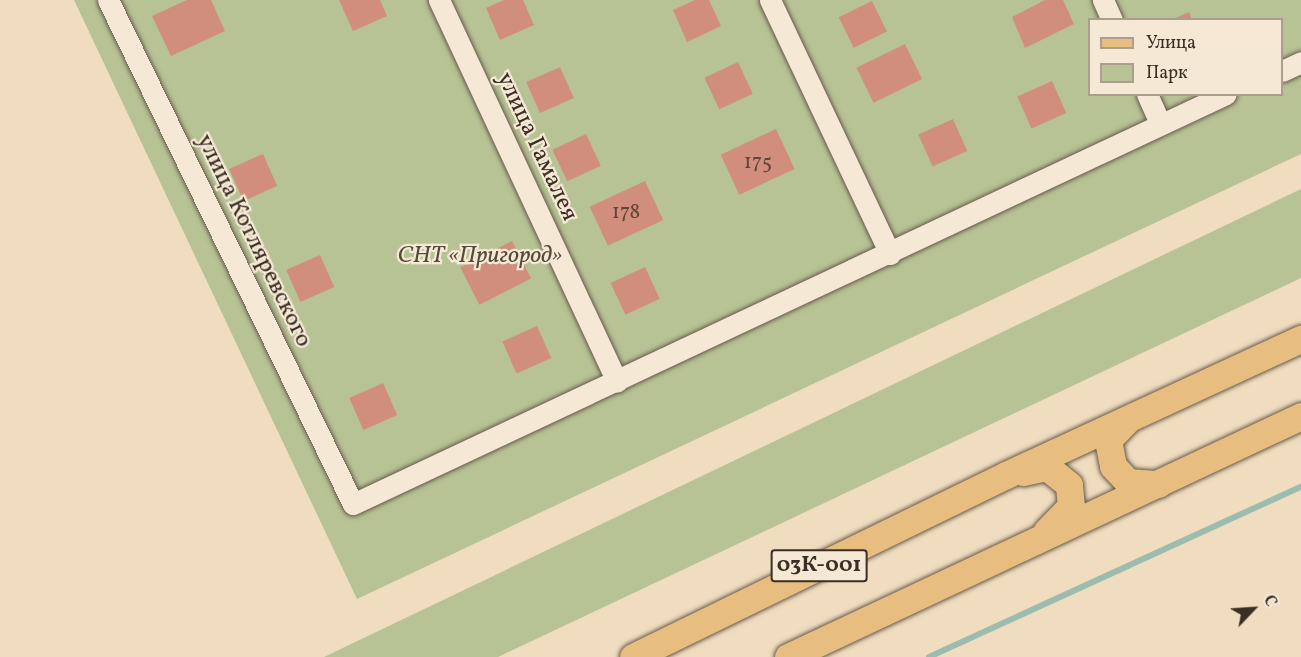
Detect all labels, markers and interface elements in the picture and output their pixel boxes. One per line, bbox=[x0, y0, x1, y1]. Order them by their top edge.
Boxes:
legend bbox=[1088, 18, 1283, 96]
text: Улица bbox=[1146, 31, 1196, 56]
text: Парк bbox=[1146, 61, 1188, 86]
street label: улица Гамалея bbox=[489, 68, 583, 226]
street label: улица Котляревского bbox=[189, 130, 317, 352]
house number: 175 bbox=[744, 150, 772, 176]
house number: 178 bbox=[612, 200, 640, 226]
park label: СНТ «Пригород» bbox=[398, 243, 562, 271]
road number: 03К-001 bbox=[770, 547, 868, 585]
north arrow bbox=[1223, 579, 1283, 639]
text: С bbox=[1257, 592, 1281, 611]

